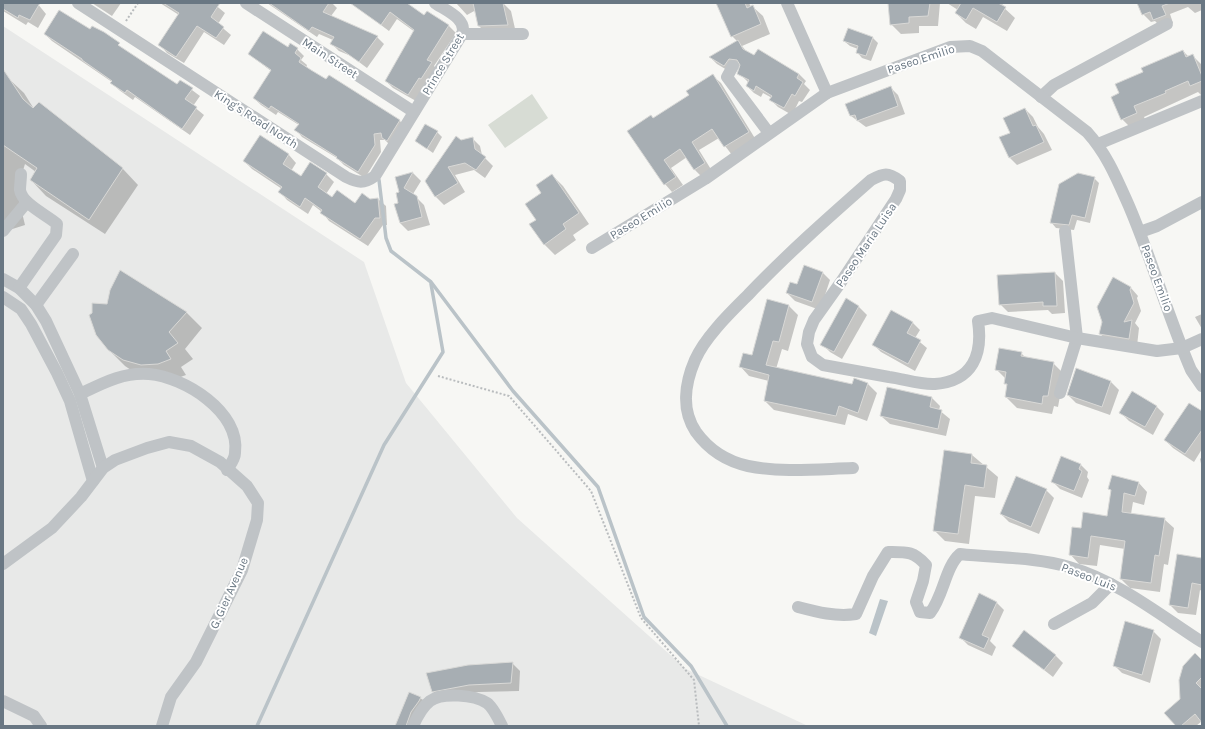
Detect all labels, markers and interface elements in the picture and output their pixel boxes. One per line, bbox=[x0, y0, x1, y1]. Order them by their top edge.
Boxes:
street label: Prince Street bbox=[419, 30, 467, 98]
street label: Main Street bbox=[300, 35, 361, 81]
street label: Paseo Emilio bbox=[885, 42, 957, 76]
street label: King's Road North bbox=[212, 87, 300, 151]
street label: Paseo Emilio bbox=[607, 194, 675, 242]
street label: Paseo Maria Luisa bbox=[833, 200, 899, 290]
street label: Paseo Emilio bbox=[1138, 243, 1176, 313]
street label: G. Gier Avenue bbox=[207, 555, 251, 631]
street label: Paseo Luis bbox=[1059, 560, 1119, 594]

